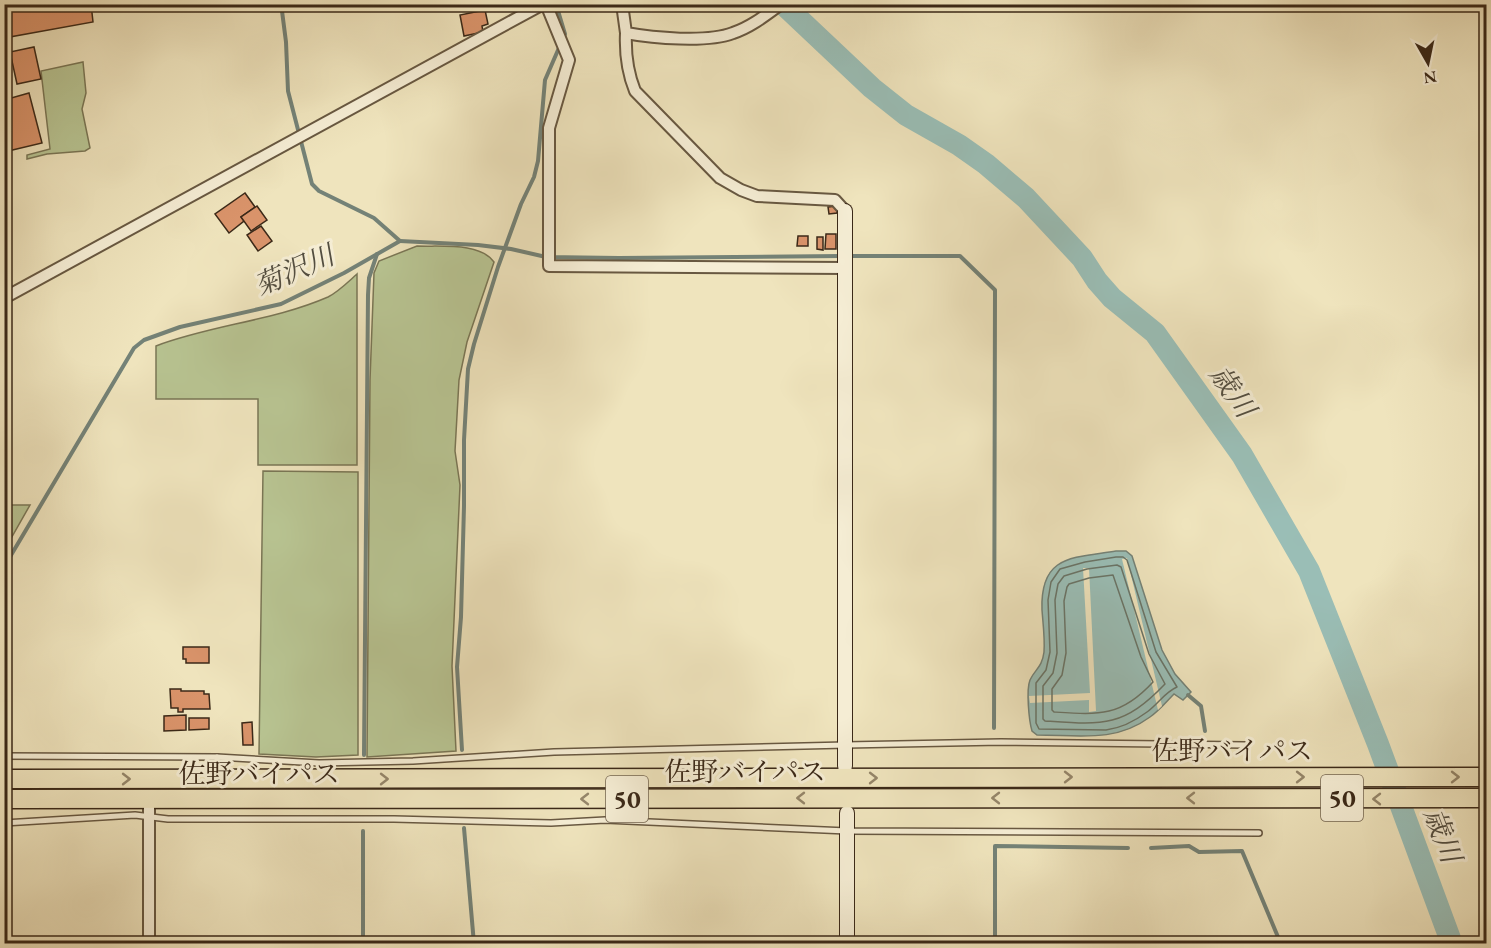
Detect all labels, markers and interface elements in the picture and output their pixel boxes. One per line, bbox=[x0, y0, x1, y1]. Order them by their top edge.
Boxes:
north arrow bbox=[1398, 33, 1458, 93]
text: N bbox=[1422, 66, 1438, 89]
water label: 菊沢川 bbox=[248, 235, 342, 304]
water label: 歳川 bbox=[1202, 358, 1266, 427]
street label: 佐野バイパス bbox=[1151, 733, 1313, 768]
street label: 佐野バイパス bbox=[664, 754, 826, 789]
street label: 佐野バイパス bbox=[178, 756, 340, 791]
one-way arrow bbox=[868, 771, 877, 784]
one-way arrow bbox=[1063, 771, 1072, 783]
one-way arrow bbox=[1296, 771, 1305, 783]
one-way arrow bbox=[1451, 771, 1460, 783]
one-way arrow bbox=[121, 773, 130, 785]
one-way arrow bbox=[379, 773, 388, 785]
road number: 50 bbox=[1321, 775, 1363, 821]
road number: 50 bbox=[606, 776, 648, 822]
one-way arrow bbox=[796, 792, 805, 804]
one-way arrow bbox=[991, 792, 1000, 804]
one-way arrow bbox=[1186, 792, 1195, 804]
one-way arrow bbox=[1372, 792, 1381, 805]
one-way arrow bbox=[580, 793, 589, 805]
water label: 歳川 bbox=[1416, 802, 1471, 870]

